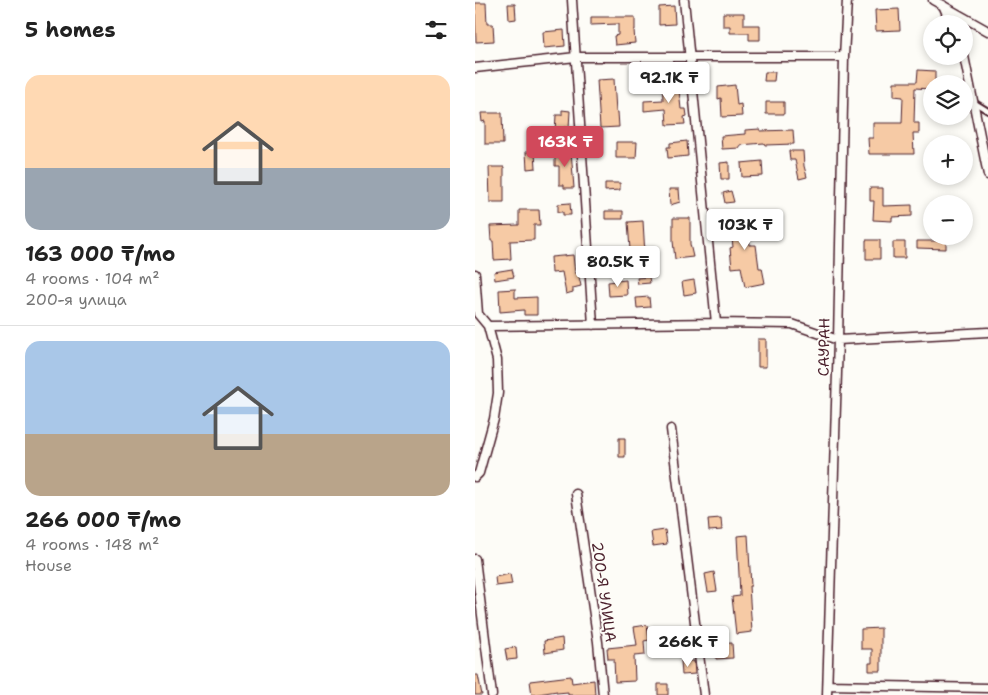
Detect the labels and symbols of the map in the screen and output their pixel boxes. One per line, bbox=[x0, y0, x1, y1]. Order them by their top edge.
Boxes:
pin: 92.1K ₸ bbox=[623, 62, 715, 104]
pin: 163K ₸ bbox=[524, 126, 606, 168]
pin: 103K ₸ bbox=[704, 208, 786, 251]
pin: 80.5K ₸ bbox=[572, 246, 664, 288]
street label: САУРАН bbox=[813, 317, 835, 377]
street label: 200-Я УЛИЦА bbox=[587, 540, 621, 644]
pin: 266K ₸ bbox=[647, 626, 729, 668]

